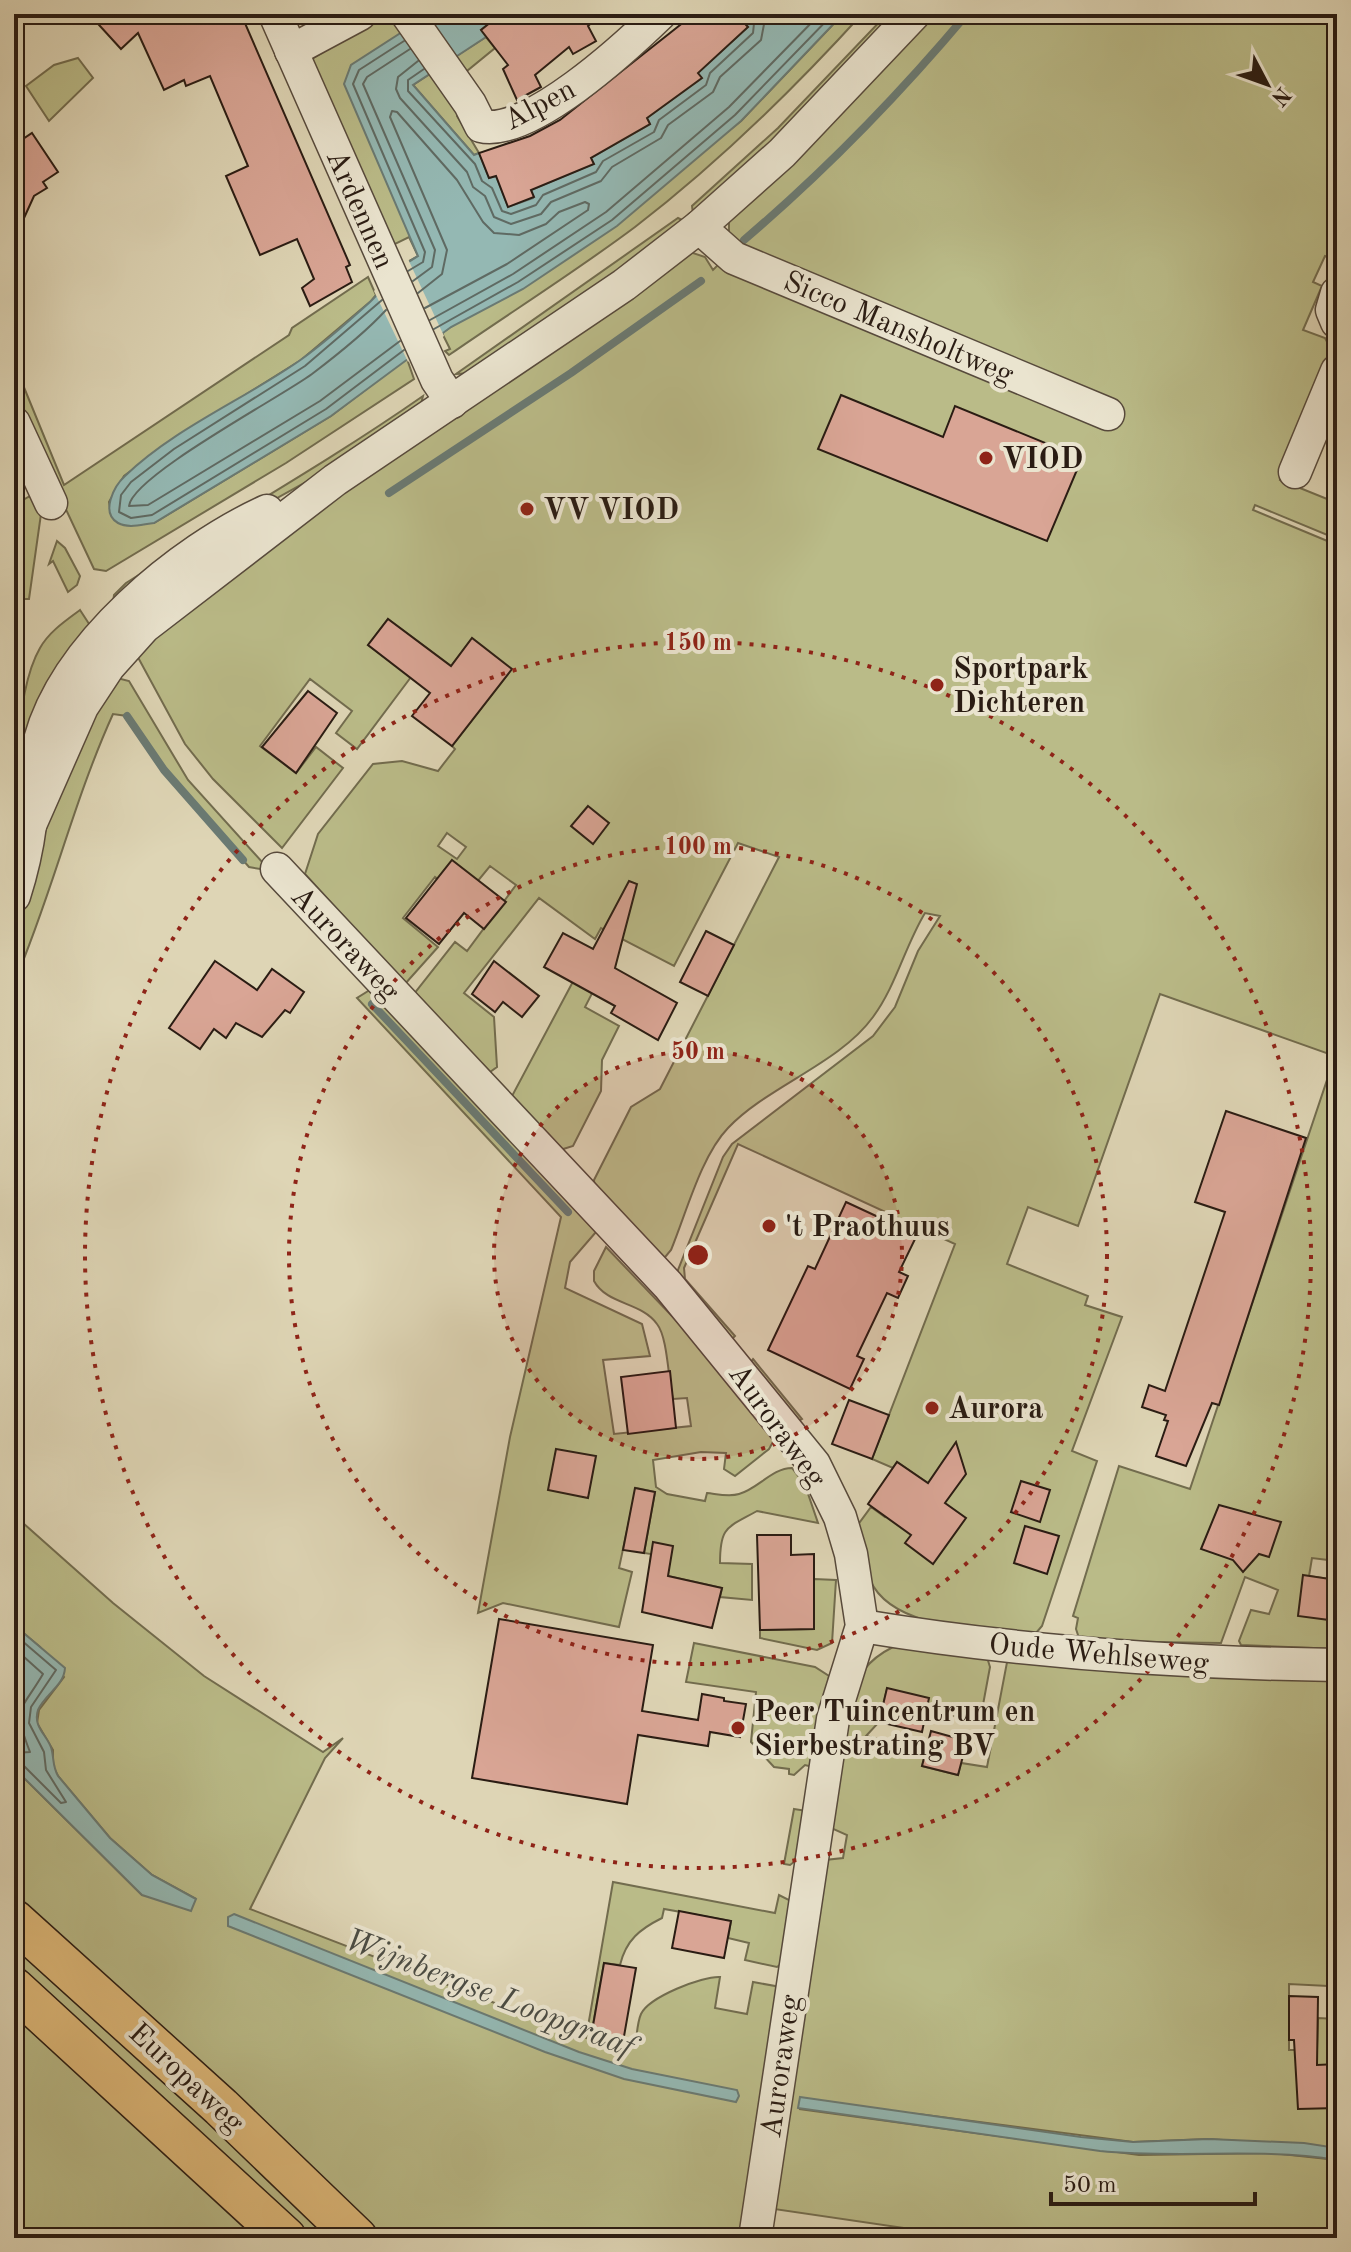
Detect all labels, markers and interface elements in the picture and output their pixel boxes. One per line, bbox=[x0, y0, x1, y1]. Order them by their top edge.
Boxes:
north arrow bbox=[1227, 44, 1307, 124]
street label: Alpen bbox=[499, 75, 581, 137]
text: N bbox=[1267, 82, 1294, 110]
street label: Ardennen bbox=[320, 146, 399, 274]
street label: Sicco Mansholtweg bbox=[779, 267, 1018, 391]
place label: VIOD bbox=[1002, 445, 1083, 475]
marker: VIOD bbox=[977, 449, 995, 467]
place label: VV VIOD bbox=[543, 496, 679, 526]
marker: VV VIOD bbox=[518, 500, 536, 518]
text: 150 m bbox=[664, 631, 732, 656]
place label: Sportpark Dichteren bbox=[953, 655, 1089, 719]
marker: Sportpark Dichteren bbox=[928, 676, 946, 694]
text: 100 m bbox=[664, 836, 732, 860]
street label: Auroraweg bbox=[284, 881, 405, 1007]
text: 50 m bbox=[671, 1040, 725, 1065]
place label: 't Praothuus bbox=[785, 1213, 950, 1243]
marker: 't Praothuus bbox=[760, 1217, 778, 1235]
centre of rings bbox=[684, 1241, 712, 1269]
street label: Auroraweg bbox=[722, 1359, 831, 1493]
place label: Aurora bbox=[948, 1395, 1044, 1425]
marker: Aurora bbox=[923, 1399, 941, 1417]
street label: Oude Wehlseweg bbox=[987, 1630, 1210, 1680]
place label: Peer Tuincentrum en Sierbestrating BV bbox=[754, 1698, 1035, 1762]
marker: Peer Tuincentrum en Sierbestrating BV bbox=[729, 1719, 747, 1737]
water label: Wijnbergse Loopgraaf bbox=[339, 1925, 643, 2067]
street label: Auroraweg bbox=[757, 1993, 807, 2140]
street label: Europaweg bbox=[122, 2018, 249, 2139]
scale bar bbox=[1051, 2156, 1255, 2206]
text: 50 m bbox=[1063, 2174, 1117, 2198]

